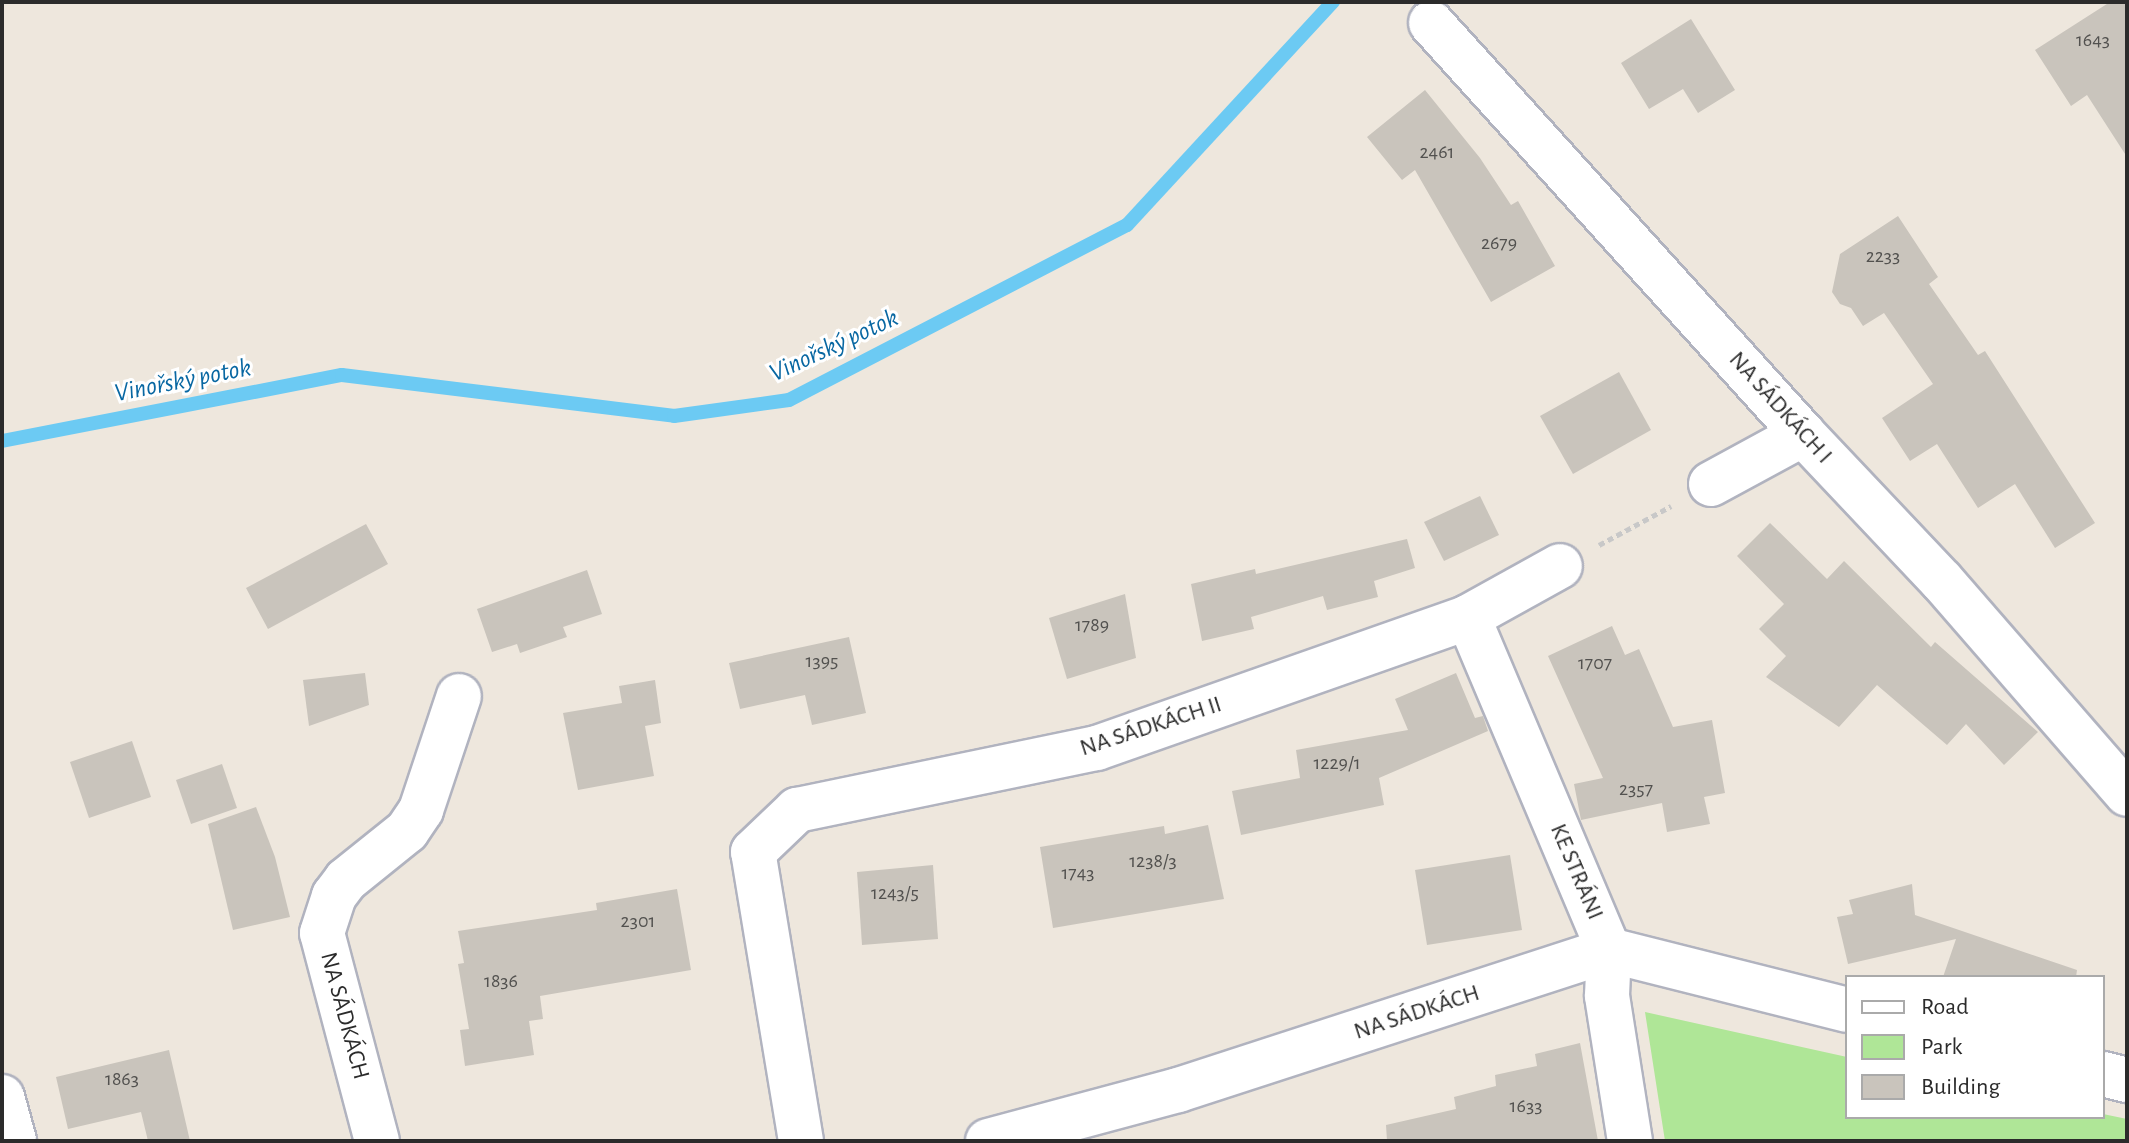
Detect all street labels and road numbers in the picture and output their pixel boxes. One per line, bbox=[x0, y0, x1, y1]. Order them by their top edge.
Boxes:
street label: NA SÁDKÁCH I bbox=[1722, 346, 1838, 470]
street label: NA SÁDKÁCH II bbox=[1077, 691, 1225, 763]
street label: KE STRÁNI bbox=[1543, 820, 1609, 924]
street label: NA SÁDKÁCH bbox=[313, 949, 375, 1083]
street label: NA SÁDKÁCH bbox=[1351, 979, 1483, 1047]

